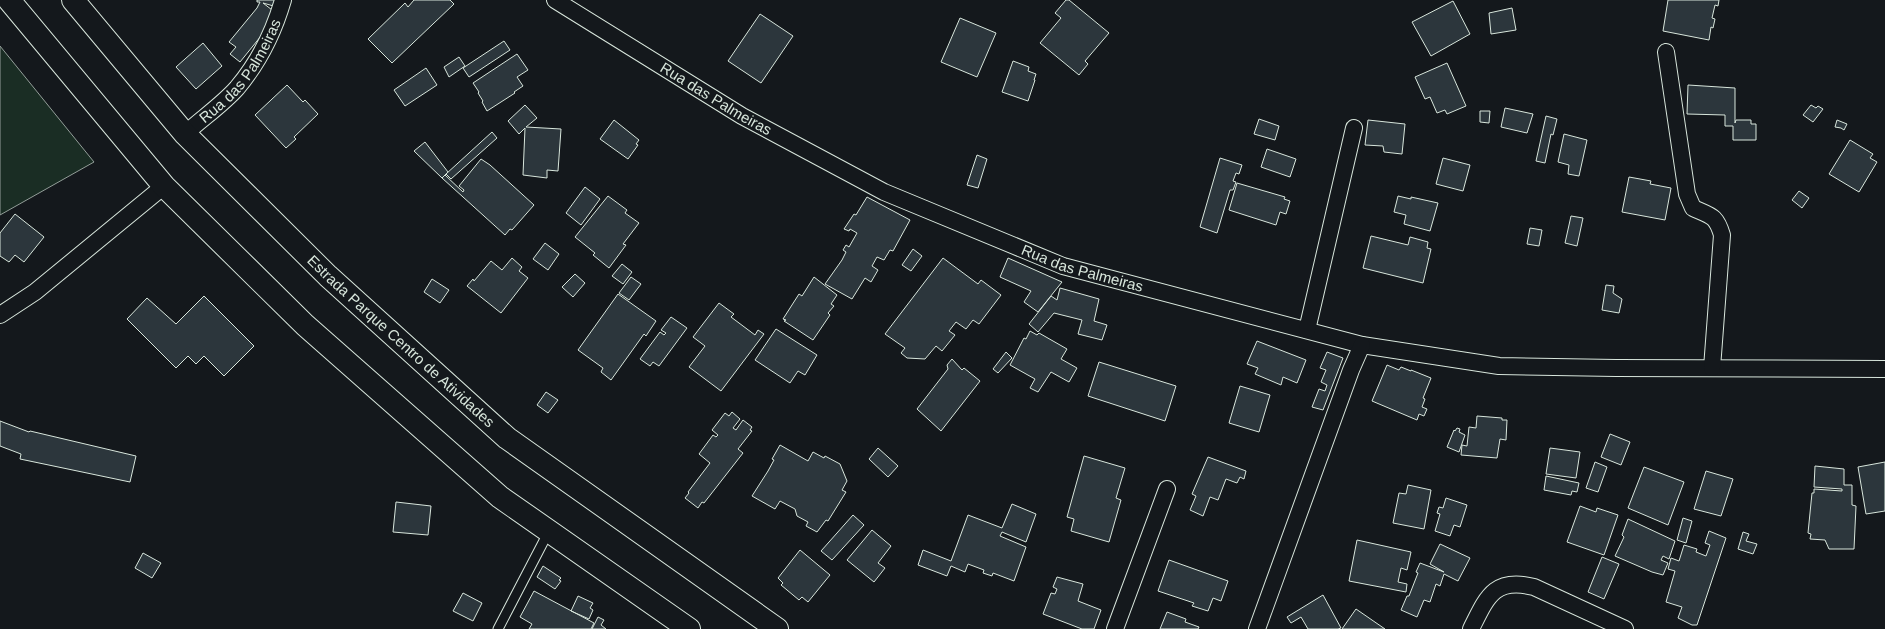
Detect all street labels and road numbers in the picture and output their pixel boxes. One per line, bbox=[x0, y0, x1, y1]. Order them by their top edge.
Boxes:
street label: Rua das Palmeiras bbox=[196, 17, 284, 126]
street label: Rua das Palmeiras bbox=[658, 59, 775, 138]
street label: Rua das Palmeiras bbox=[1019, 241, 1145, 295]
street label: Estrada Parque Centro de Atividades bbox=[304, 252, 498, 430]

